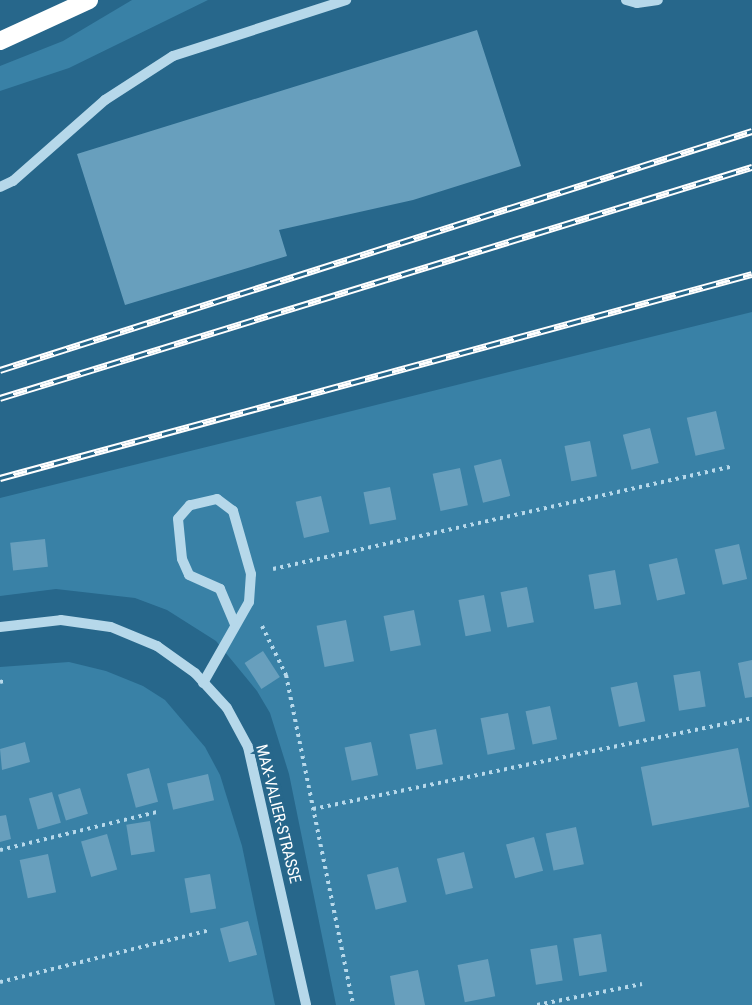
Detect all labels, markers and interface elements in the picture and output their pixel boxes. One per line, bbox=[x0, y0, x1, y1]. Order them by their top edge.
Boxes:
street label: MAX-VALIER-STRASSE bbox=[251, 743, 305, 885]

